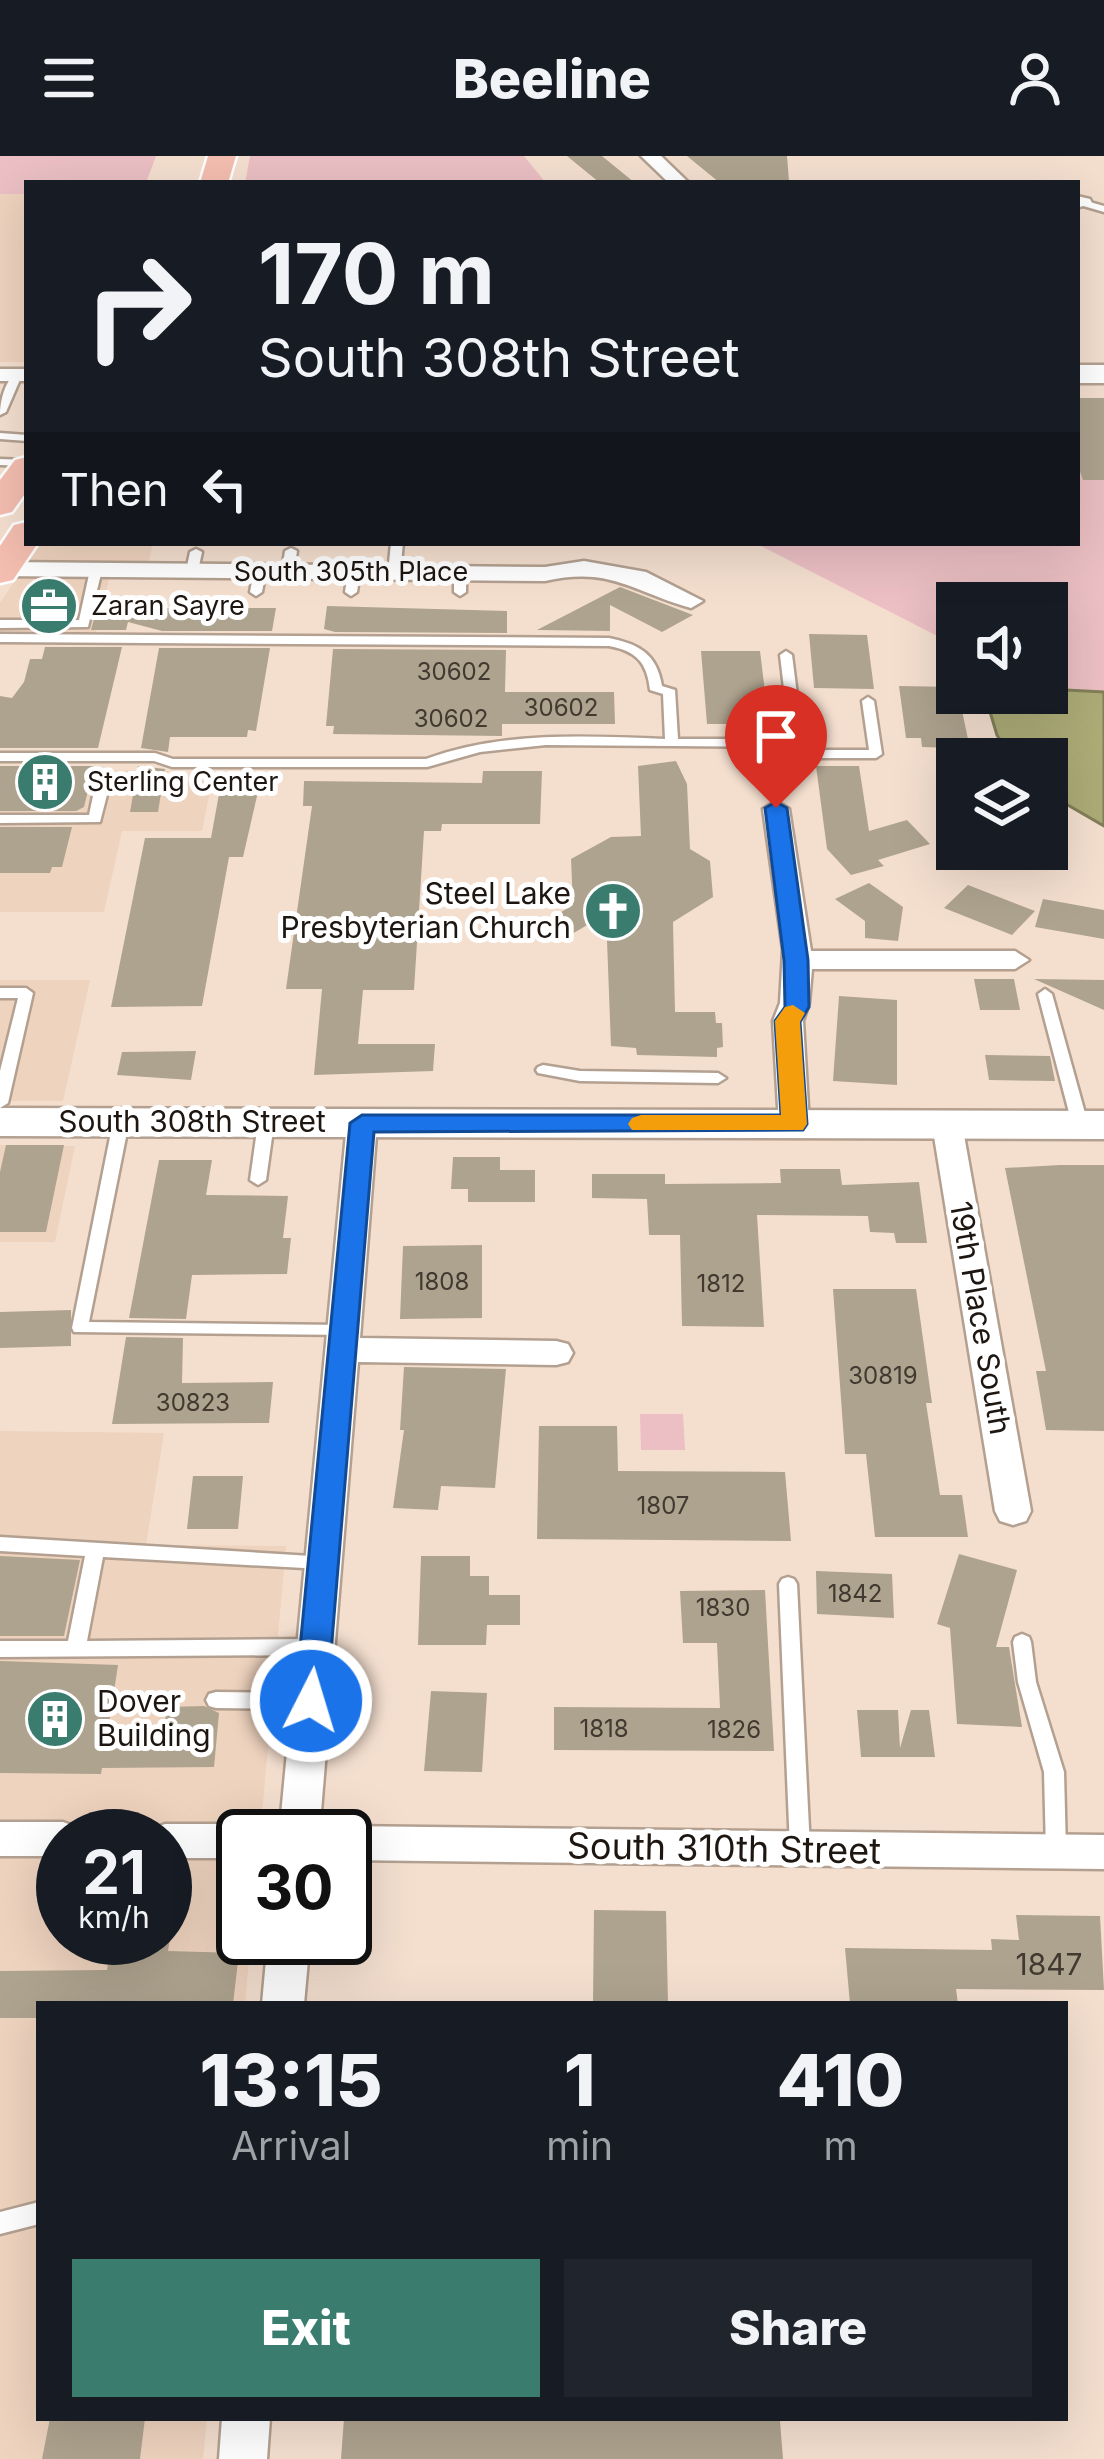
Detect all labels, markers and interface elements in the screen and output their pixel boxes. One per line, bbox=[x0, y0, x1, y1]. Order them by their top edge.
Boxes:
icon: menu bbox=[36, 45, 102, 111]
icon: person bbox=[1002, 45, 1068, 111]
text: Beeline bbox=[453, 46, 651, 111]
text: 170 m bbox=[258, 223, 495, 324]
icon: right bbox=[60, 228, 216, 384]
text: South 308th Street bbox=[258, 325, 740, 390]
icon: left bbox=[192, 456, 258, 522]
text: Then bbox=[60, 462, 168, 517]
street label: South 305th Place bbox=[234, 555, 468, 588]
office icon: Zaran Sayre bbox=[18, 575, 80, 637]
map controls bbox=[936, 582, 1068, 870]
button: sound bbox=[936, 582, 1068, 714]
place label: Zaran Sayre bbox=[91, 589, 245, 622]
house number: 30602 bbox=[417, 657, 491, 686]
pin bbox=[725, 685, 827, 808]
house number: 30602 bbox=[524, 693, 598, 722]
icon: arrive bbox=[743, 703, 809, 769]
house number: 30602 bbox=[414, 704, 488, 733]
button: layers bbox=[936, 738, 1068, 870]
building icon: Sterling Center bbox=[14, 751, 76, 813]
place label: Sterling Center bbox=[87, 765, 278, 798]
place label: Steel Lake Presbyterian Church bbox=[281, 875, 571, 945]
church icon: Steel Lake Presbyterian Church bbox=[582, 880, 644, 942]
street label: South 308th Street bbox=[58, 1103, 326, 1139]
street label: 19th Place South bbox=[943, 1198, 1019, 1437]
house number: 1808 bbox=[415, 1267, 469, 1296]
house number: 1812 bbox=[696, 1269, 746, 1298]
house number: 30819 bbox=[848, 1361, 918, 1390]
house number: 30823 bbox=[156, 1388, 230, 1417]
house number: 1807 bbox=[637, 1491, 689, 1520]
house number: 1842 bbox=[828, 1579, 882, 1608]
house number: 1830 bbox=[696, 1593, 750, 1622]
position arrow bbox=[248, 1638, 374, 1764]
place label: Dover Building bbox=[97, 1683, 211, 1753]
building icon: Dover Building bbox=[24, 1688, 86, 1750]
house number: 1818 bbox=[579, 1714, 629, 1743]
house number: 1826 bbox=[707, 1715, 761, 1744]
speed limit sign: 30 bbox=[216, 1809, 372, 1965]
street label: South 310th Street bbox=[567, 1823, 882, 1873]
text: 21 bbox=[82, 1836, 146, 1908]
text: km/h bbox=[78, 1899, 150, 1935]
house number: 1847 bbox=[1015, 1946, 1083, 1982]
text: 13:15 bbox=[200, 2036, 383, 2123]
text: 1 bbox=[564, 2036, 596, 2123]
text: 410 bbox=[777, 2036, 904, 2123]
text: Arrival bbox=[231, 2122, 351, 2169]
text: min bbox=[546, 2122, 613, 2169]
text: m bbox=[823, 2122, 858, 2169]
button: Exit bbox=[72, 2259, 540, 2397]
button: Share bbox=[564, 2259, 1032, 2397]

